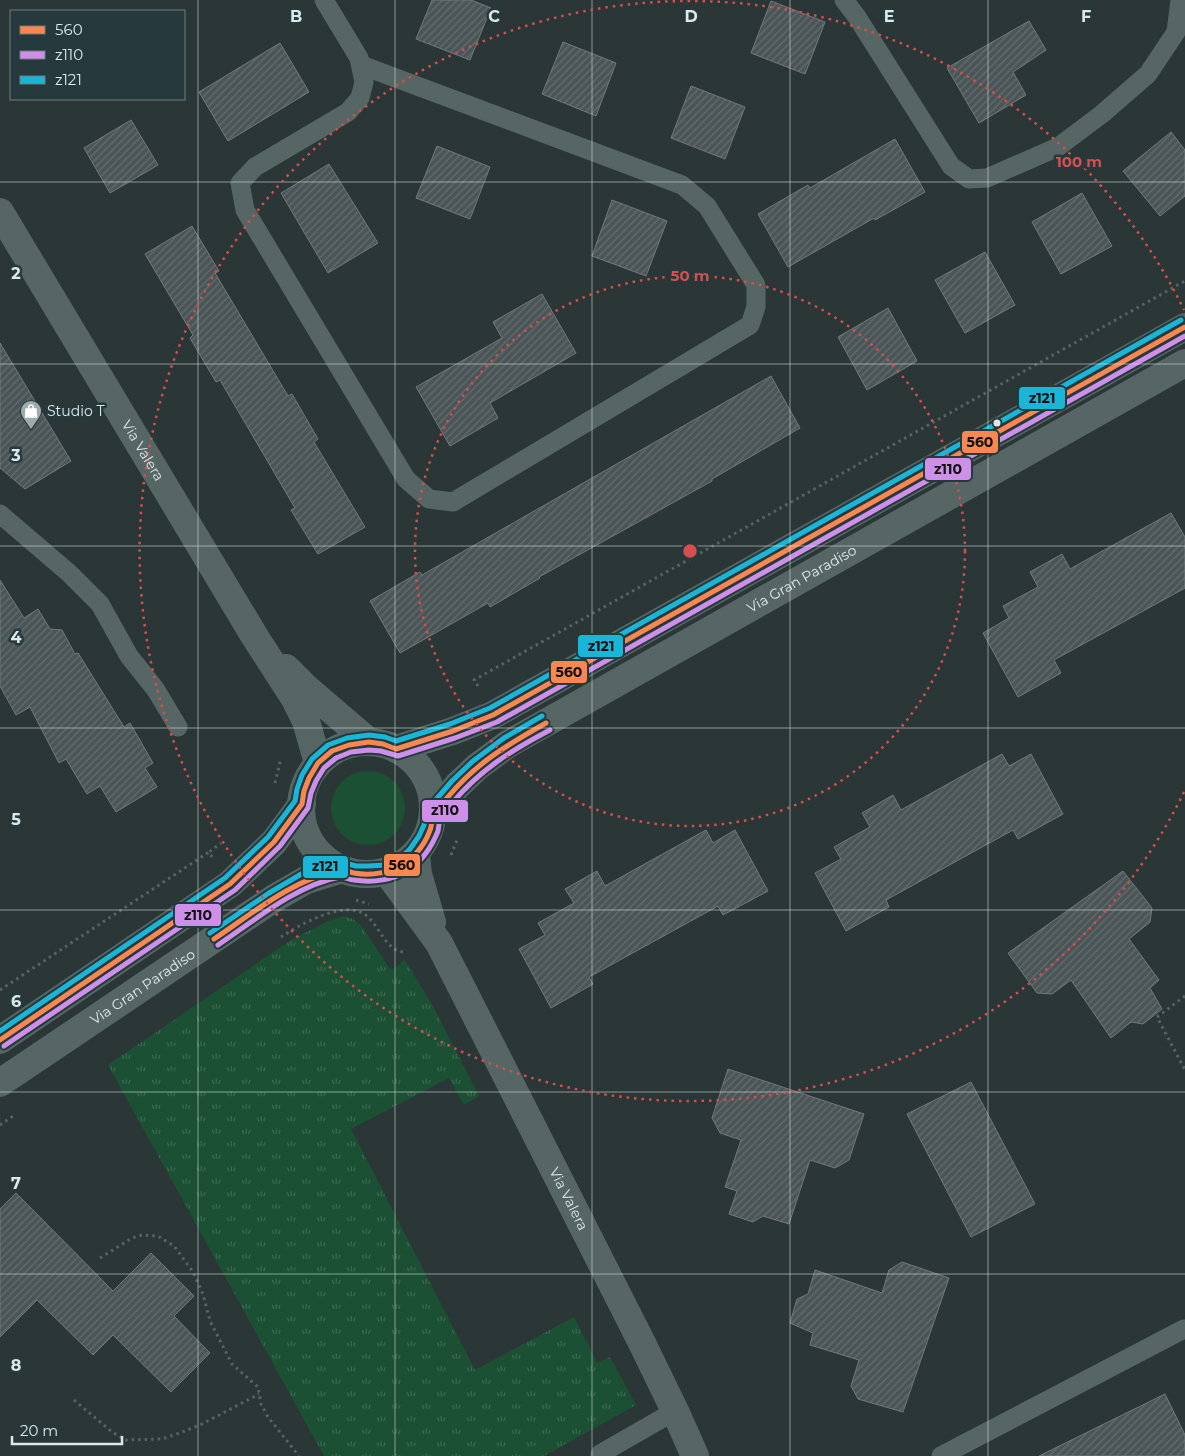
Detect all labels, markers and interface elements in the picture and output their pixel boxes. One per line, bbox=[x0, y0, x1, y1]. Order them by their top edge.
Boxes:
text: B bbox=[290, 7, 302, 26]
text: C bbox=[488, 7, 500, 26]
text: D bbox=[684, 7, 698, 26]
text: E bbox=[884, 7, 894, 26]
text: F bbox=[1081, 7, 1091, 26]
legend bbox=[10, 10, 185, 100]
text: 560 bbox=[55, 20, 83, 39]
text: z110 bbox=[55, 45, 83, 64]
text: z121 bbox=[55, 70, 82, 89]
text: 100 m bbox=[1056, 152, 1102, 171]
text: 2 bbox=[11, 264, 21, 283]
text: 50 m bbox=[670, 266, 710, 285]
line badge: z121 bbox=[1018, 386, 1066, 410]
text: z121 bbox=[1029, 389, 1055, 407]
shop icon: Studio T bbox=[19, 399, 43, 430]
place label: Studio T bbox=[47, 402, 104, 420]
street label: Via Valera bbox=[118, 417, 168, 484]
unlabelled marker bbox=[992, 418, 1002, 428]
line badge: 560 bbox=[961, 430, 999, 454]
text: 560 bbox=[967, 433, 993, 451]
text: 3 bbox=[10, 446, 21, 465]
line badge: z110 bbox=[924, 457, 972, 481]
text: z110 bbox=[934, 460, 962, 478]
street label: Via Gran Paradiso bbox=[744, 541, 860, 617]
centre of rings bbox=[681, 542, 699, 560]
text: 4 bbox=[10, 628, 22, 647]
line badge: z121 bbox=[577, 634, 624, 658]
text: z121 bbox=[588, 637, 614, 655]
line badge: 560 bbox=[550, 660, 588, 684]
text: 560 bbox=[556, 663, 582, 681]
line badge: z110 bbox=[421, 799, 469, 823]
text: z110 bbox=[431, 801, 459, 819]
text: 5 bbox=[11, 810, 21, 829]
line badge: 560 bbox=[383, 853, 421, 877]
line badge: z121 bbox=[302, 855, 349, 879]
text: 560 bbox=[389, 856, 415, 874]
text: z121 bbox=[312, 857, 338, 875]
line badge: z110 bbox=[174, 903, 222, 927]
text: z110 bbox=[184, 906, 212, 924]
street label: Via Gran Paradiso bbox=[87, 945, 199, 1029]
text: 6 bbox=[11, 992, 21, 1011]
street label: Via Valera bbox=[545, 1164, 592, 1233]
text: 7 bbox=[11, 1174, 21, 1193]
text: 8 bbox=[11, 1356, 21, 1375]
scale bar bbox=[12, 1414, 122, 1446]
text: 20 m bbox=[20, 1421, 58, 1440]

